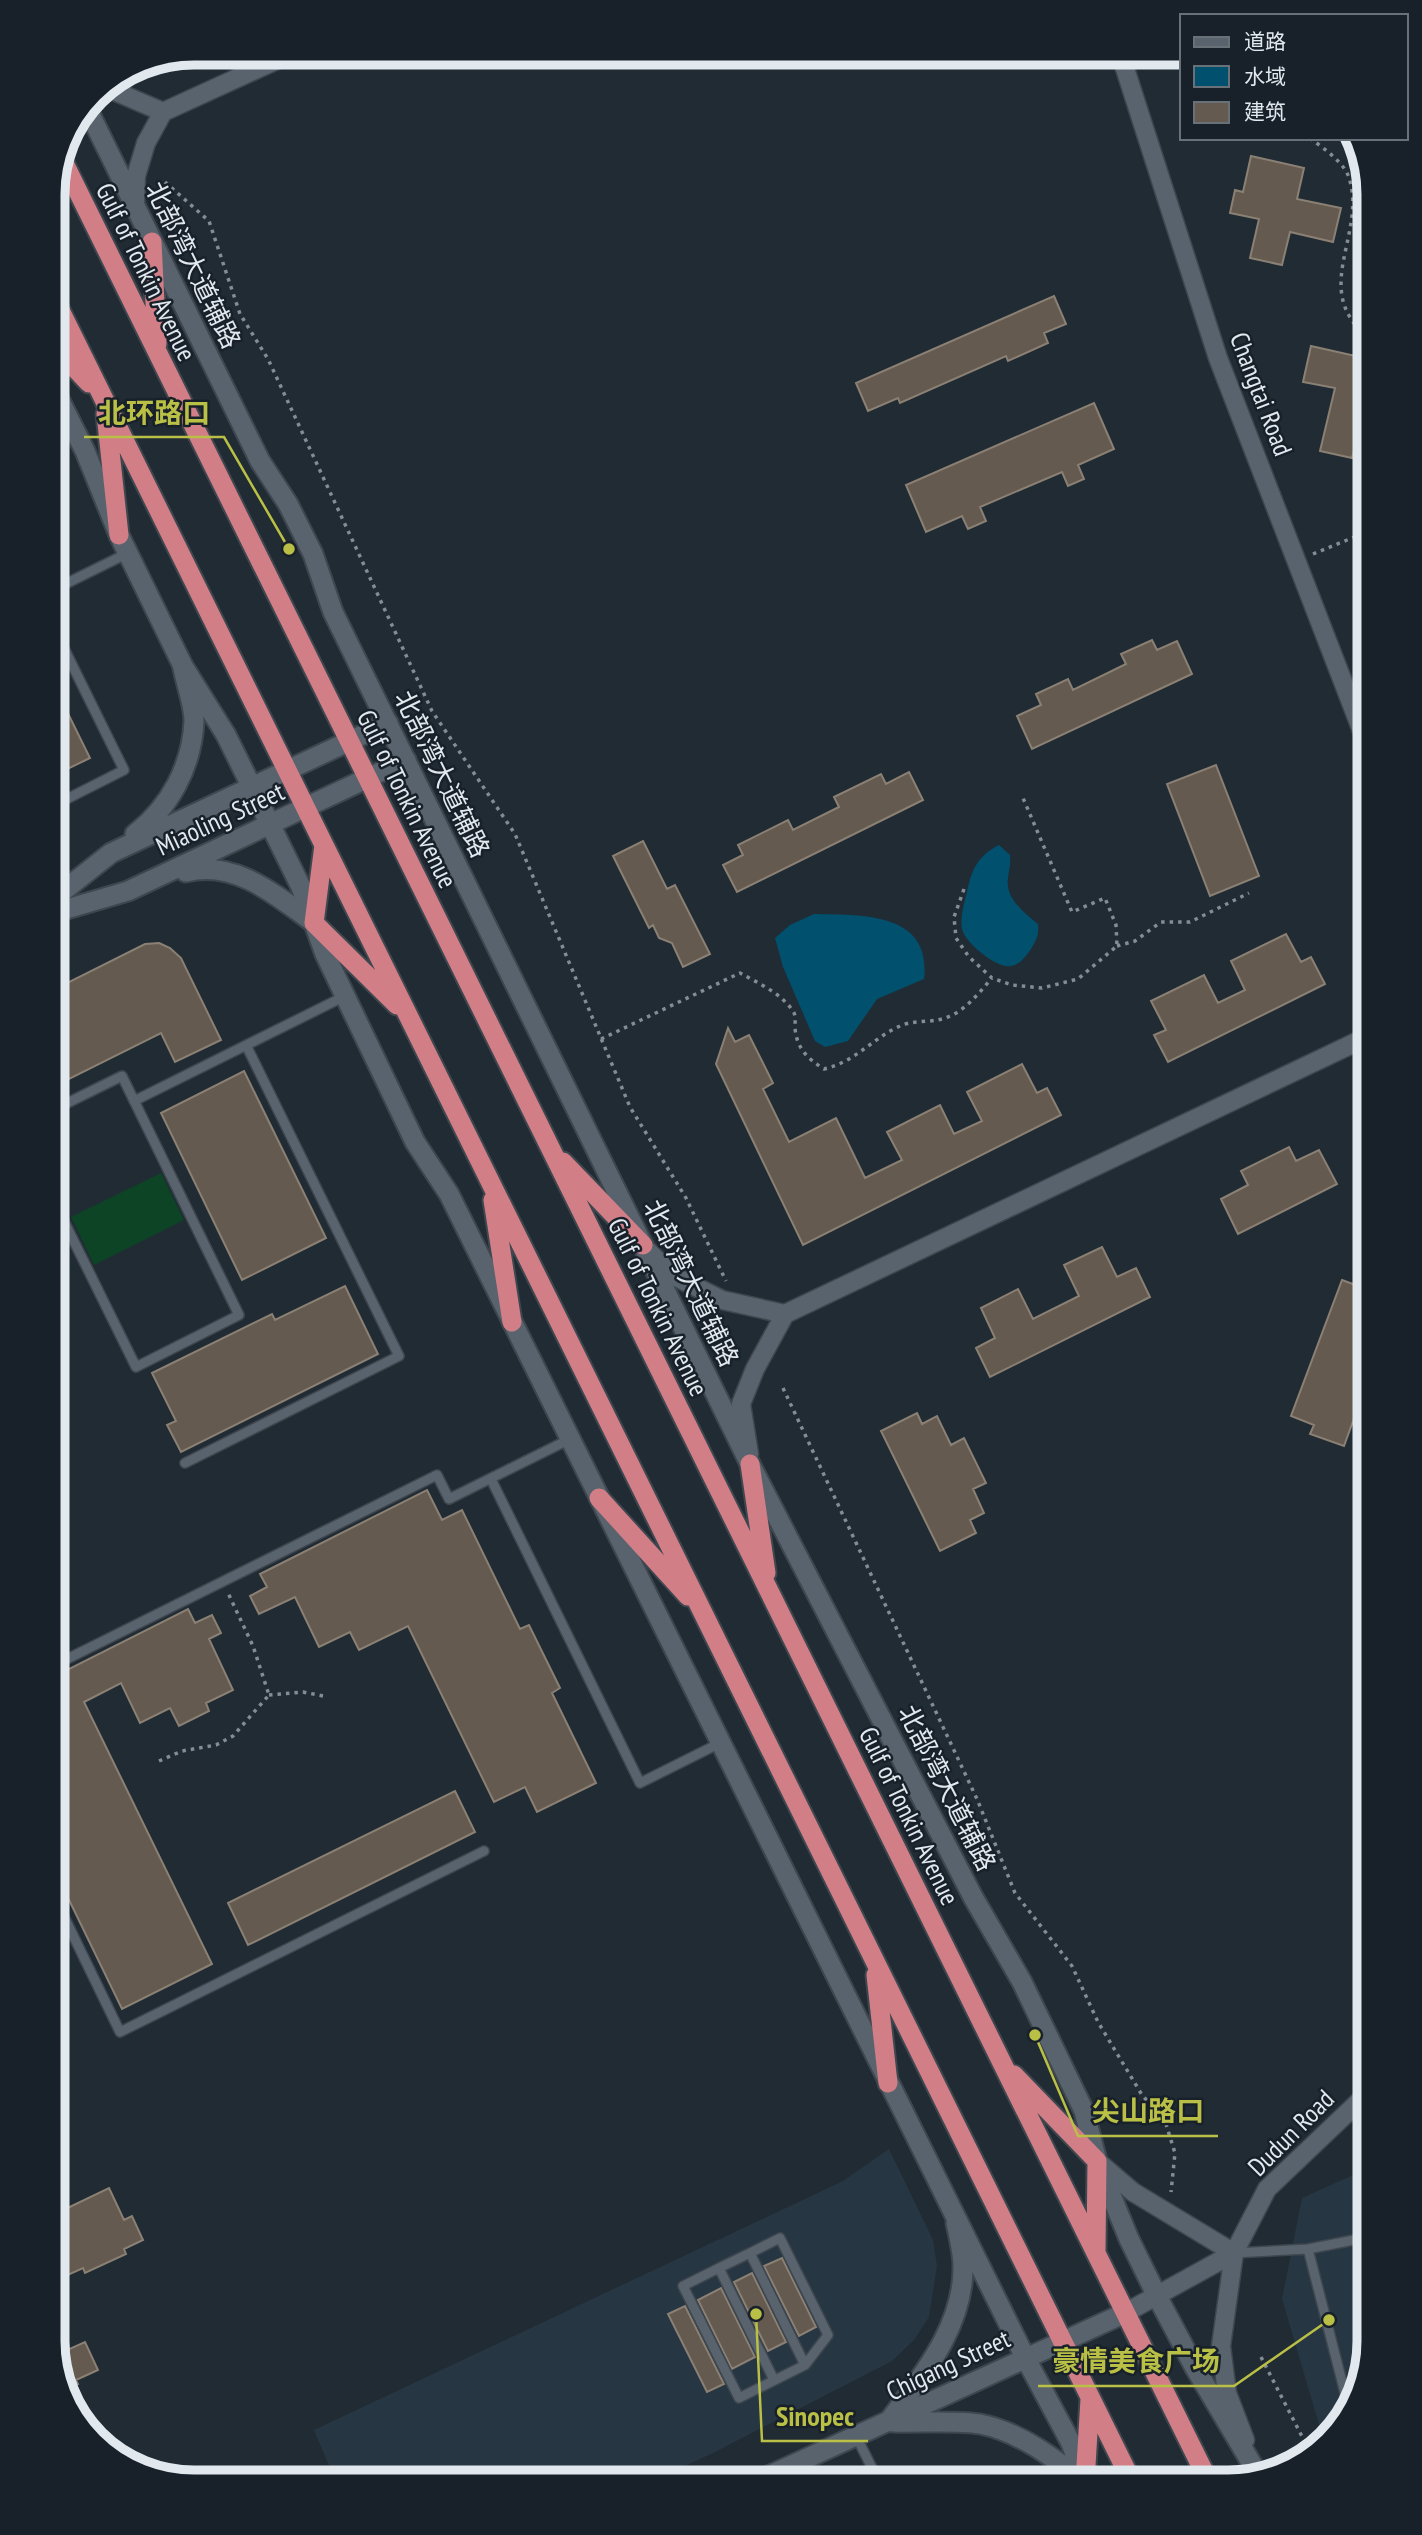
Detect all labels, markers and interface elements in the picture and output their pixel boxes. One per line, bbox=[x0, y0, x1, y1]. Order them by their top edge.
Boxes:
legend bbox=[1180, 14, 1408, 140]
text: 道路 bbox=[1244, 28, 1286, 55]
text: 水域 bbox=[1244, 63, 1286, 90]
text: 建筑 bbox=[1244, 98, 1286, 125]
street label: 北部湾大道辅路 bbox=[139, 176, 248, 354]
street label: Gulf of Tonkin Avenue bbox=[89, 177, 204, 366]
street label: Changtai Road bbox=[1223, 327, 1300, 460]
callout: 北环路口 bbox=[84, 388, 224, 437]
text: 北环路口 bbox=[98, 394, 210, 431]
street label: 北部湾大道辅路 bbox=[388, 685, 497, 863]
street label: Gulf of Tonkin Avenue bbox=[350, 704, 465, 893]
street label: Miaoling Street bbox=[150, 775, 289, 863]
street label: 北部湾大道辅路 bbox=[637, 1194, 746, 1372]
street label: Gulf of Tonkin Avenue bbox=[601, 1212, 716, 1401]
street label: 北部湾大道辅路 bbox=[891, 1699, 1003, 1876]
street label: Gulf of Tonkin Avenue bbox=[852, 1721, 967, 1910]
street label: Dudun Road bbox=[1241, 2083, 1341, 2183]
callout: 尖山路口 bbox=[1078, 2087, 1218, 2136]
text: 尖山路口 bbox=[1092, 2092, 1204, 2129]
street label: Chigang Street bbox=[881, 2322, 1015, 2408]
callout: 豪情美食广场 bbox=[1038, 2337, 1234, 2386]
text: 豪情美食广场 bbox=[1052, 2342, 1220, 2379]
callout: Sinopec bbox=[762, 2392, 868, 2441]
text: Sinopec bbox=[776, 2397, 854, 2434]

